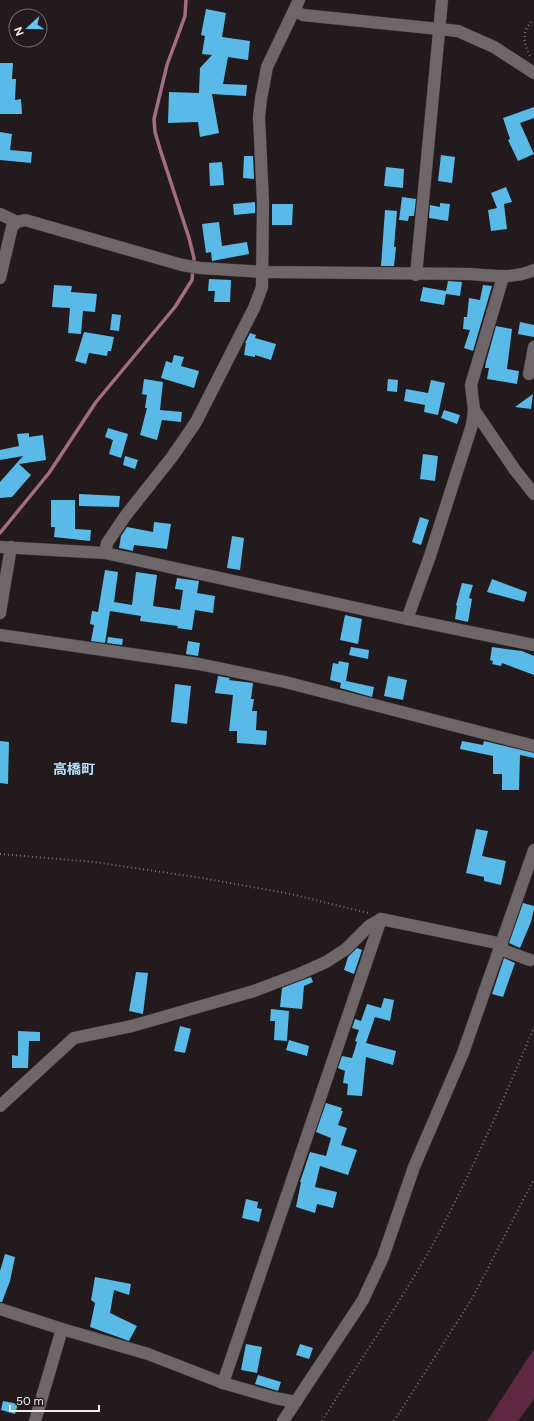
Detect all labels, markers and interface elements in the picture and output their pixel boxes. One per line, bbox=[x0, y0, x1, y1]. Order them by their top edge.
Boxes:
north arrow bbox=[8, 8, 48, 48]
text: N bbox=[12, 25, 27, 38]
district label: 高橋町 bbox=[53, 761, 95, 778]
scale bar bbox=[10, 1387, 99, 1413]
text: 50 m bbox=[16, 1394, 44, 1408]

